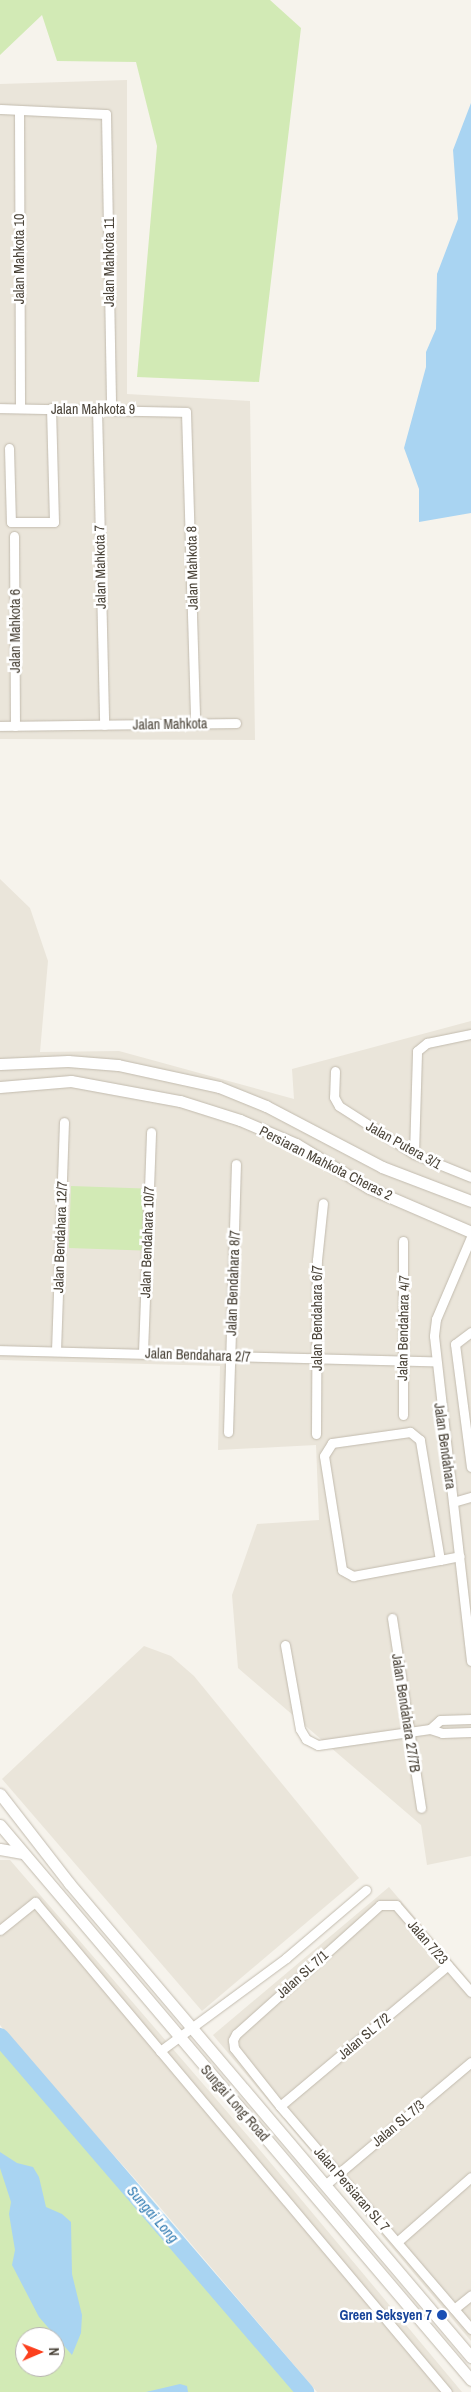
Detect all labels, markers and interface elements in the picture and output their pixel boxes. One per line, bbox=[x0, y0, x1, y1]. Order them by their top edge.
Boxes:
street label: Jalan Mahkota 10 bbox=[11, 214, 27, 304]
street label: Jalan Mahkota 11 bbox=[101, 217, 117, 307]
street label: Jalan Mahkota 9 bbox=[51, 401, 135, 417]
street label: Jalan Mahkota 7 bbox=[91, 525, 109, 609]
street label: Jalan Mahkota 8 bbox=[183, 526, 201, 610]
street label: Jalan Mahkota 6 bbox=[7, 589, 23, 673]
street label: Jalan Mahkota bbox=[133, 715, 207, 733]
street label: Jalan Putera 3/1 bbox=[363, 1117, 445, 1173]
street label: Persiaran Mahkota Cheras 2 bbox=[257, 1122, 395, 1204]
street label: Jalan Bendahara 12/7 bbox=[50, 1181, 70, 1293]
street label: Jalan Bendahara 10/7 bbox=[137, 1186, 157, 1298]
street label: Jalan Bendahara 8/7 bbox=[223, 1230, 243, 1336]
street label: Jalan Bendahara 6/7 bbox=[309, 1265, 325, 1371]
street label: Jalan Bendahara 4/7 bbox=[394, 1275, 412, 1381]
street label: Jalan Bendahara 2/7 bbox=[145, 1345, 251, 1365]
street label: Jalan Bendahara bbox=[431, 1402, 459, 1490]
street label: Jalan Bendahara 27/7B bbox=[388, 1652, 424, 1774]
street label: Jalan 7/23 bbox=[404, 1916, 452, 1968]
street label: Jalan SL 7/1 bbox=[273, 1946, 331, 2002]
street label: Jalan SL 7/2 bbox=[334, 2009, 394, 2063]
street label: Sungai Long Road bbox=[197, 2061, 273, 2145]
street label: Jalan SL 7/3 bbox=[368, 2096, 428, 2150]
street label: Jalan Persiaran SL 7 bbox=[310, 2143, 394, 2235]
water label: Sungai Long bbox=[123, 2182, 183, 2246]
place label: Green Seksyen 7 bbox=[339, 2307, 432, 2323]
marker: Green Seksyen 7 bbox=[436, 2309, 448, 2321]
north arrow bbox=[15, 2327, 65, 2377]
text: N bbox=[45, 2347, 63, 2356]

